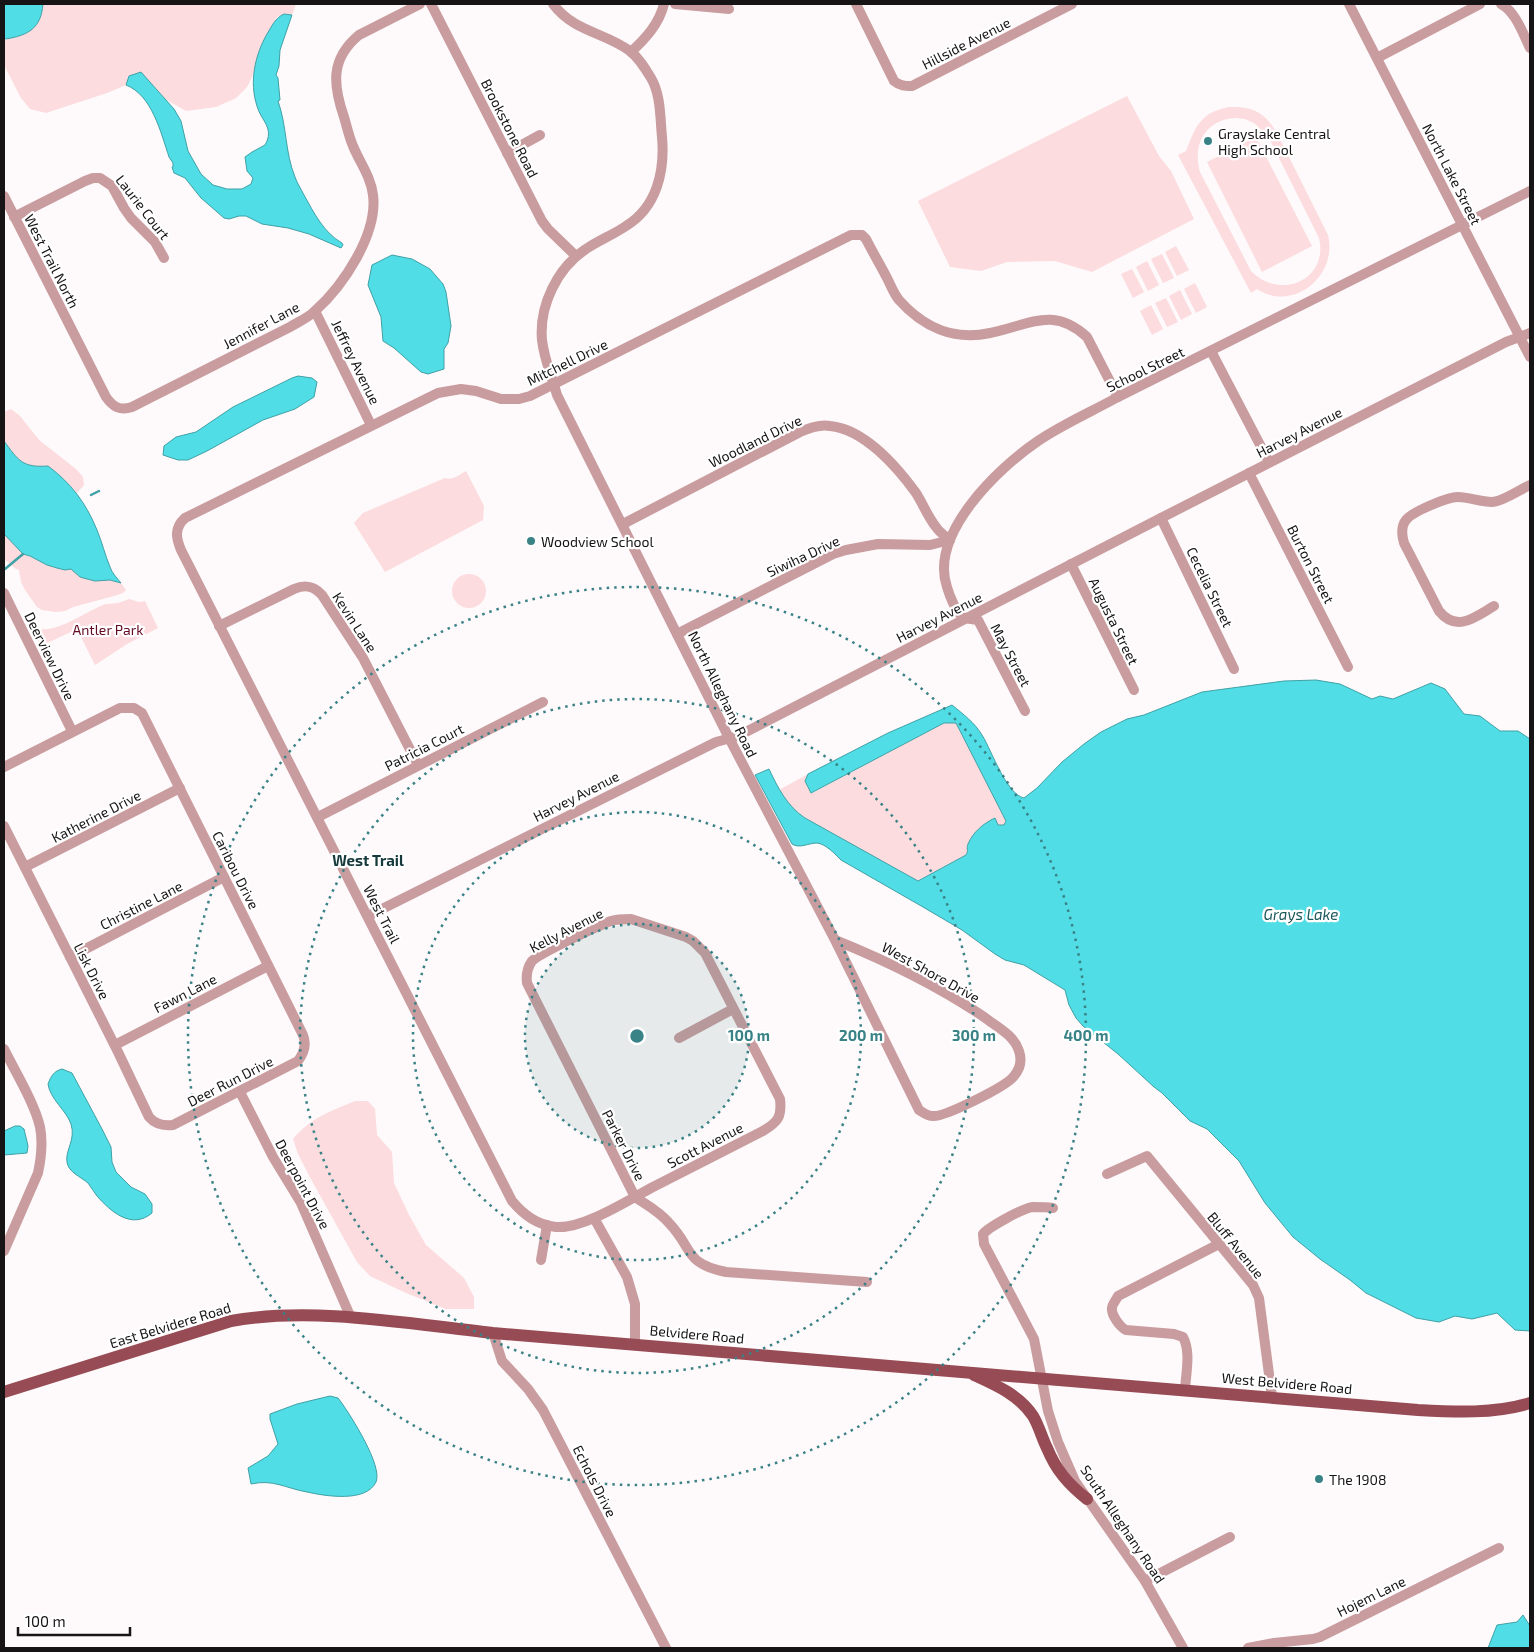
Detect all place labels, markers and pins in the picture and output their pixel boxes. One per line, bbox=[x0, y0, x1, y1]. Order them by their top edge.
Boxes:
place label: Grayslake Central High School bbox=[1218, 125, 1331, 158]
marker: Grayslake Central High School bbox=[1202, 135, 1214, 147]
place label: Woodview School bbox=[541, 533, 654, 550]
marker: Woodview School bbox=[525, 535, 537, 547]
centre of rings bbox=[628, 1027, 646, 1045]
place label: The 1908 bbox=[1329, 1471, 1386, 1488]
marker: The 1908 bbox=[1313, 1473, 1325, 1485]

